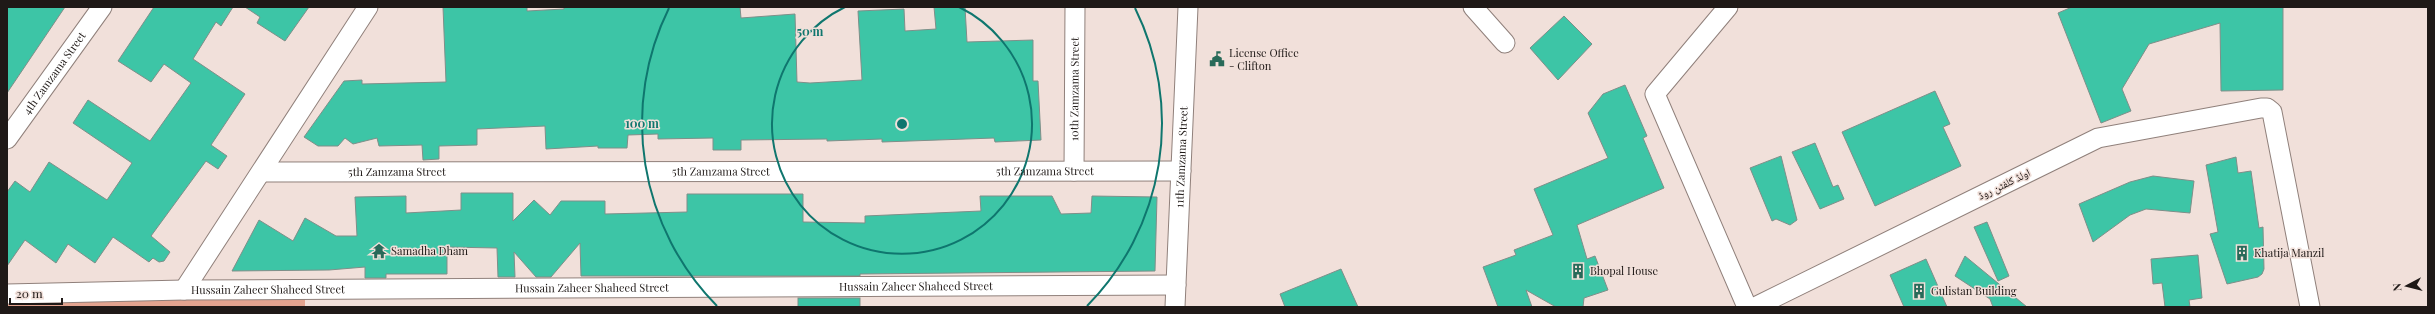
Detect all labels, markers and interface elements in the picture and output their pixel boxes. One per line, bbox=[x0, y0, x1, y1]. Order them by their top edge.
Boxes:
text: 50 m bbox=[797, 23, 824, 39]
street label: 4th Zamzama Street bbox=[19, 28, 89, 117]
street label: 10th Zamzama Street bbox=[1066, 37, 1082, 141]
place label: License Office - Clifton bbox=[1229, 45, 1299, 73]
public building icon: License Office - Clifton bbox=[1208, 50, 1226, 68]
street label: 11th Zamzama Street bbox=[1171, 106, 1191, 208]
text: 100 m bbox=[625, 115, 659, 131]
centre of rings bbox=[895, 117, 909, 131]
street label: 5th Zamzama Street bbox=[672, 163, 770, 179]
street label: 5th Zamzama Street bbox=[996, 163, 1094, 178]
street label: 5th Zamzama Street bbox=[348, 164, 446, 179]
street label: اولڈ کلفٹن روڈ bbox=[1975, 164, 2033, 203]
temple icon: Samadha Dham bbox=[370, 242, 388, 260]
place label: Samadha Dham bbox=[391, 243, 468, 258]
building icon: Khatija Manzil bbox=[2233, 244, 2251, 262]
place label: Khatija Manzil bbox=[2254, 245, 2324, 260]
building icon: Bhopal House bbox=[1569, 262, 1587, 280]
place label: Bhopal House bbox=[1590, 263, 1658, 278]
north arrow bbox=[2387, 266, 2427, 306]
street label: Hussain Zaheer Shaheed Street bbox=[839, 278, 993, 294]
scale bar bbox=[10, 280, 62, 306]
street label: Hussain Zaheer Shaheed Street bbox=[515, 280, 669, 295]
street label: Hussain Zaheer Shaheed Street bbox=[191, 281, 345, 297]
building icon: Gulistan Building bbox=[1910, 282, 1928, 300]
text: N bbox=[2389, 282, 2405, 292]
place label: Gulistan Building bbox=[1931, 283, 2017, 298]
text: 20 m bbox=[16, 285, 43, 301]

